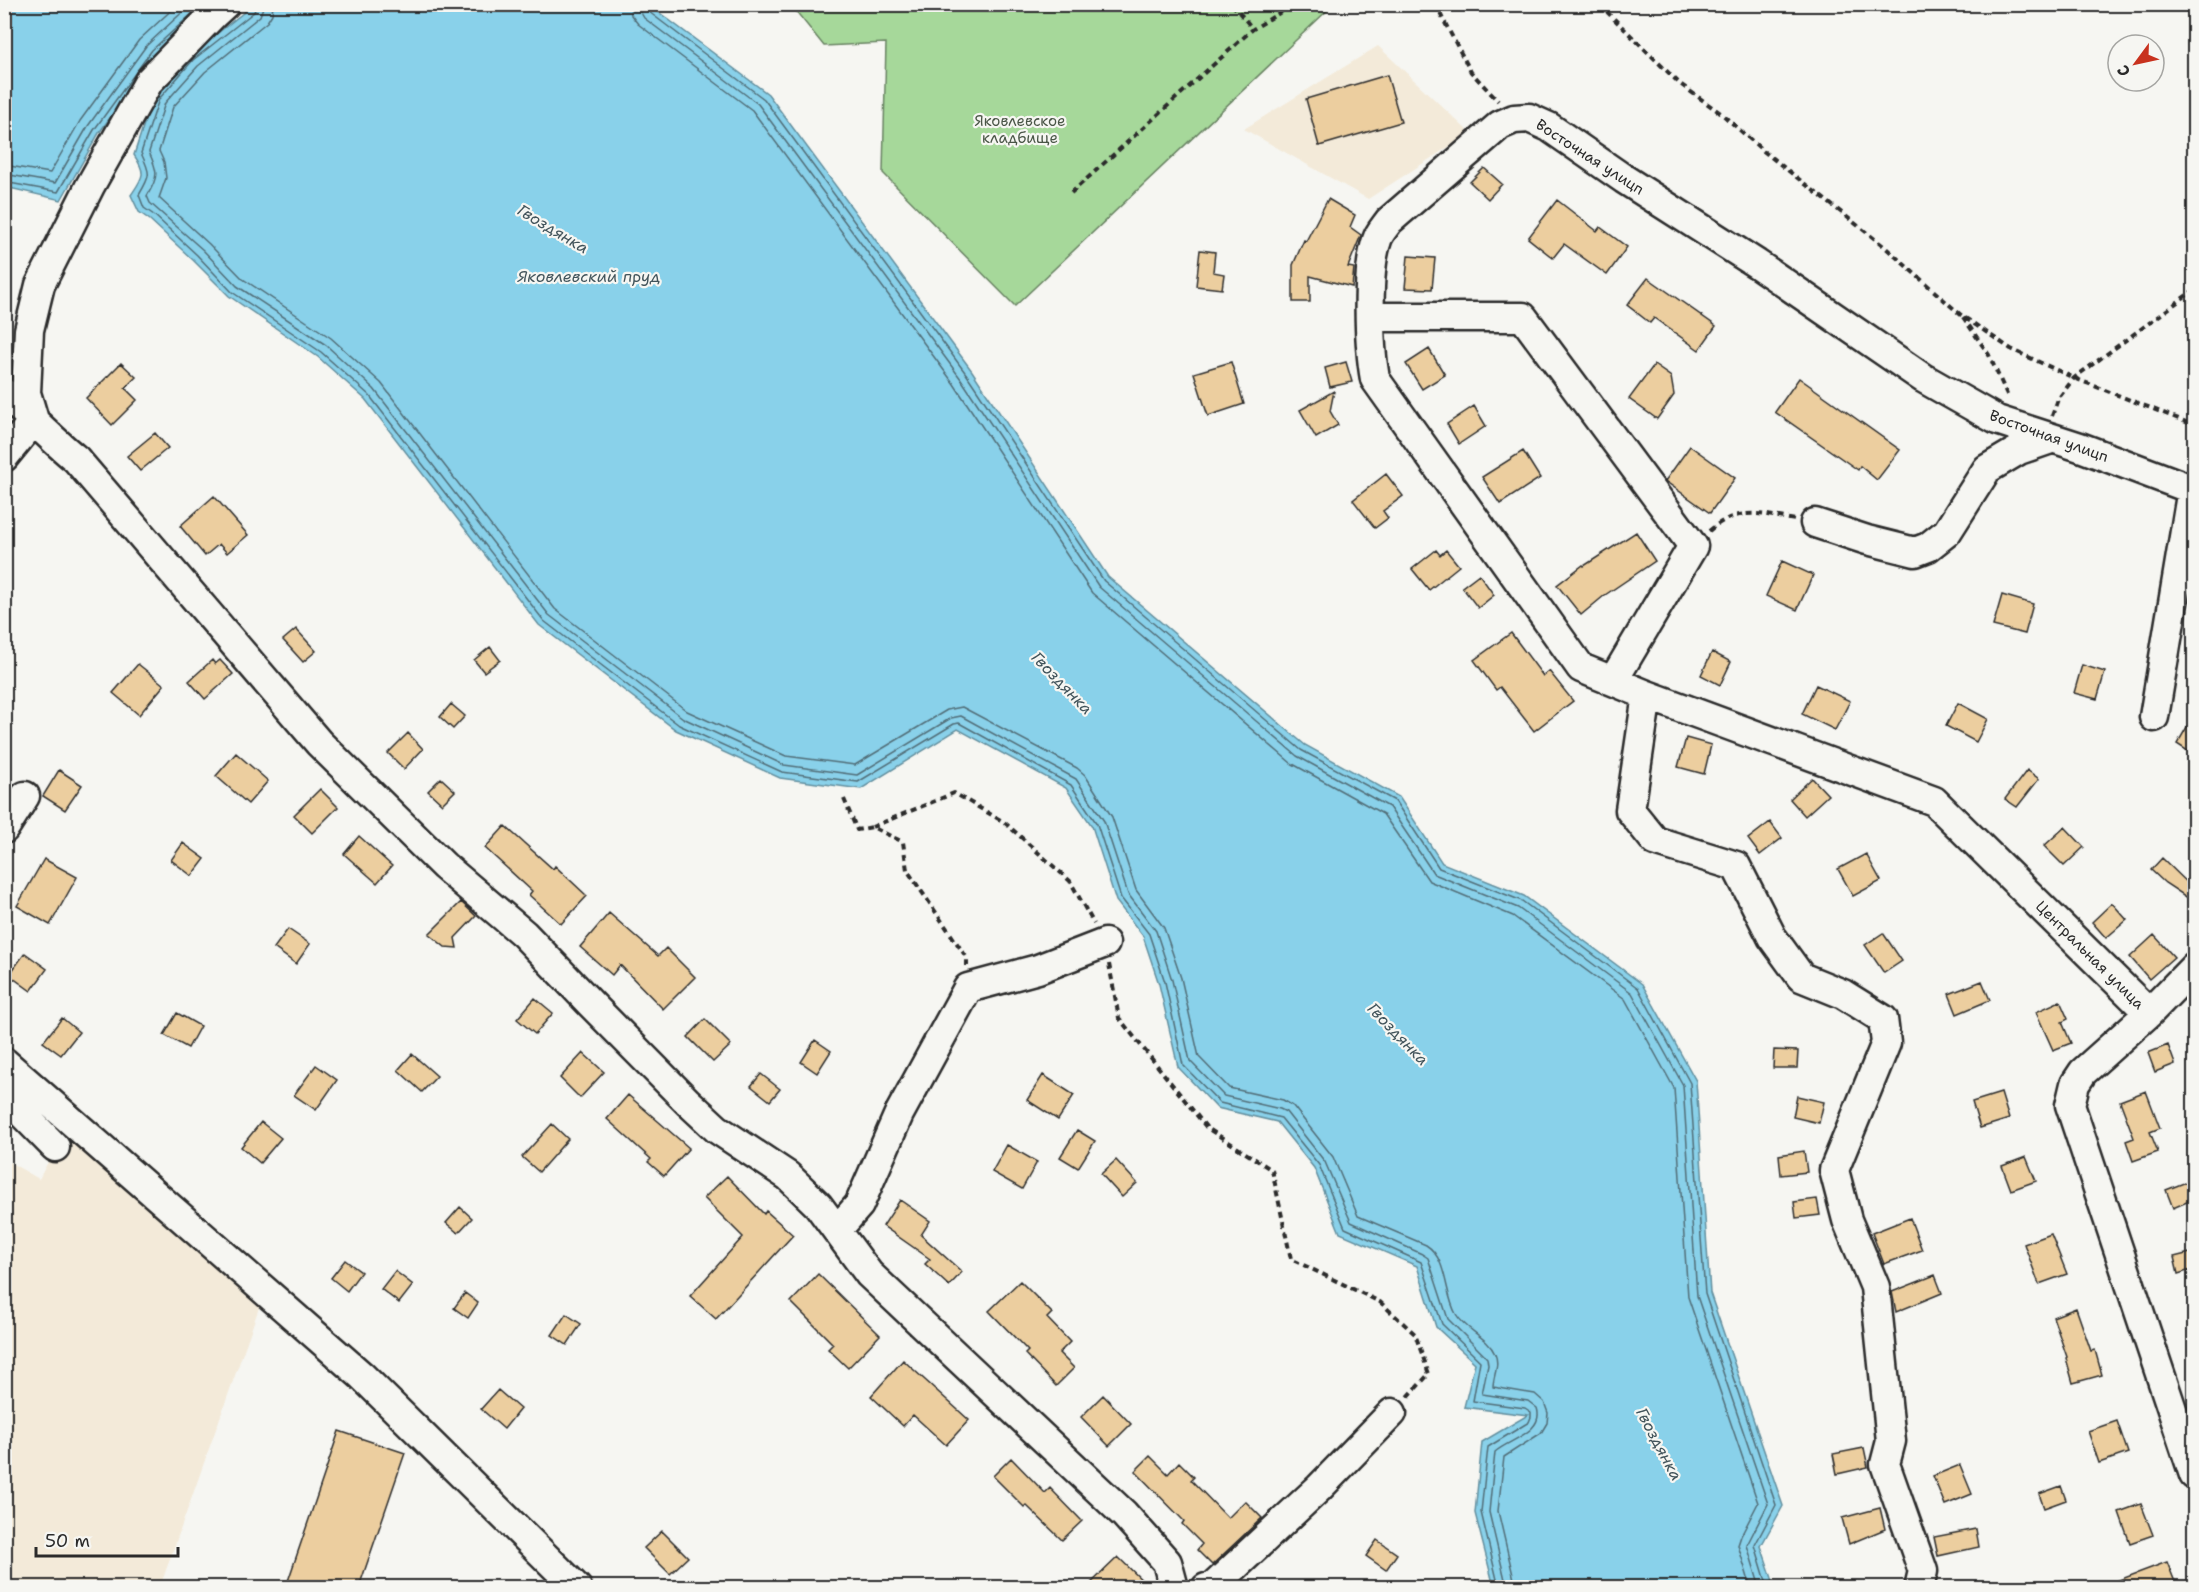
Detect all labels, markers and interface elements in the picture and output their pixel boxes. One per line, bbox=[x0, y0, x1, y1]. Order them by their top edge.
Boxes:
north arrow bbox=[2106, 33, 2166, 93]
text: С bbox=[2112, 61, 2135, 81]
park label: Яковлевское кладбище bbox=[975, 111, 1065, 148]
street label: Восточная улицп bbox=[1532, 115, 1648, 199]
water label: Гвоздянка bbox=[513, 199, 593, 259]
water label: Яковлевский пруд bbox=[517, 266, 661, 287]
street label: Восточная улицп bbox=[1987, 405, 2111, 467]
water label: Гвоздянка bbox=[1027, 647, 1097, 719]
street label: Центральная улица bbox=[2031, 896, 2149, 1014]
water label: Гвоздянка bbox=[1363, 998, 1433, 1070]
water label: Гвоздянка bbox=[1631, 1404, 1687, 1484]
scale bar bbox=[36, 1520, 178, 1558]
text: 50 m bbox=[45, 1529, 90, 1553]

